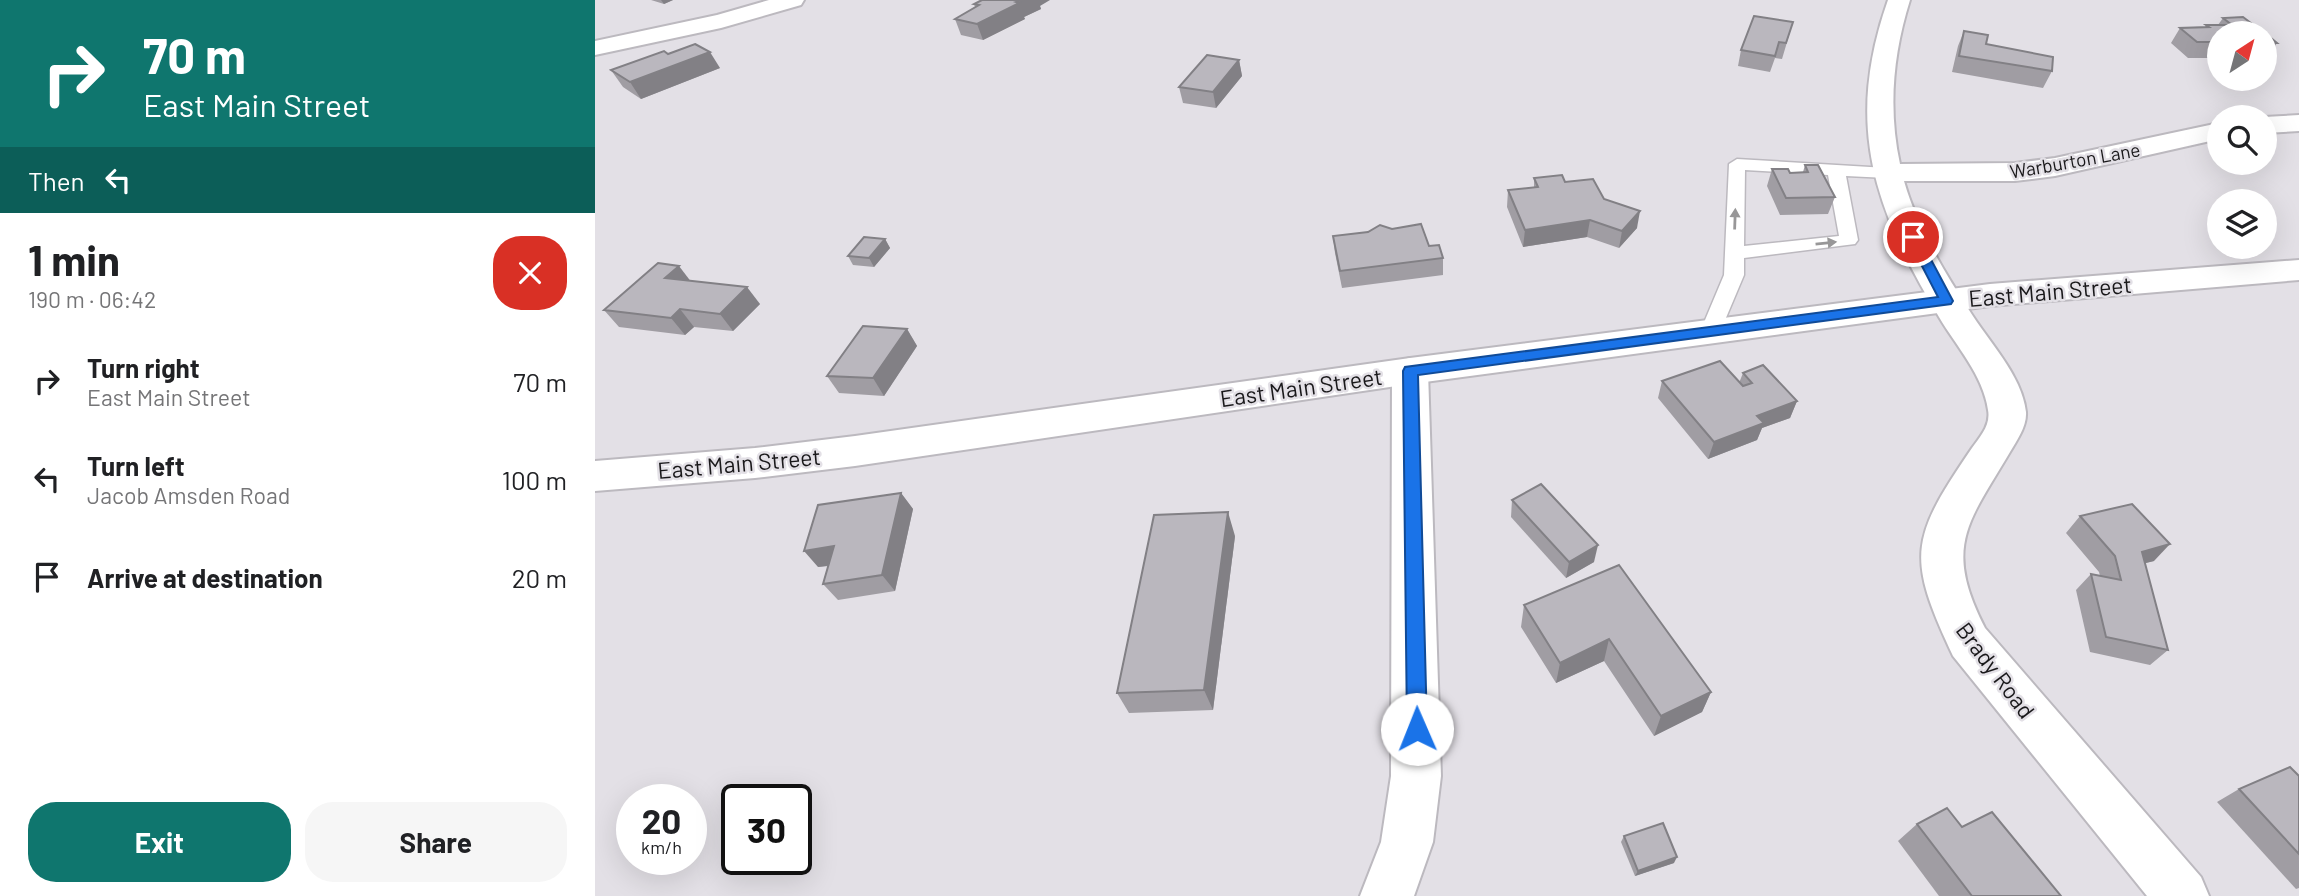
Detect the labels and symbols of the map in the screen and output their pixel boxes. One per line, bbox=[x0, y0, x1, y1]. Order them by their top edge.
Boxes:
north arrow bbox=[2207, 21, 2277, 91]
street label: Warburton Lane bbox=[2008, 137, 2142, 183]
pin bbox=[1883, 207, 1943, 267]
one-way arrow bbox=[1730, 208, 1741, 230]
one-way arrow bbox=[1816, 237, 1838, 248]
street label: East Main Street bbox=[1967, 270, 2133, 312]
street label: East Main Street bbox=[1218, 362, 1384, 412]
street label: East Main Street bbox=[656, 442, 822, 484]
street label: Brady Road bbox=[1951, 616, 2041, 724]
position arrow bbox=[1380, 692, 1454, 766]
speed limit sign: 30 bbox=[721, 784, 812, 875]

